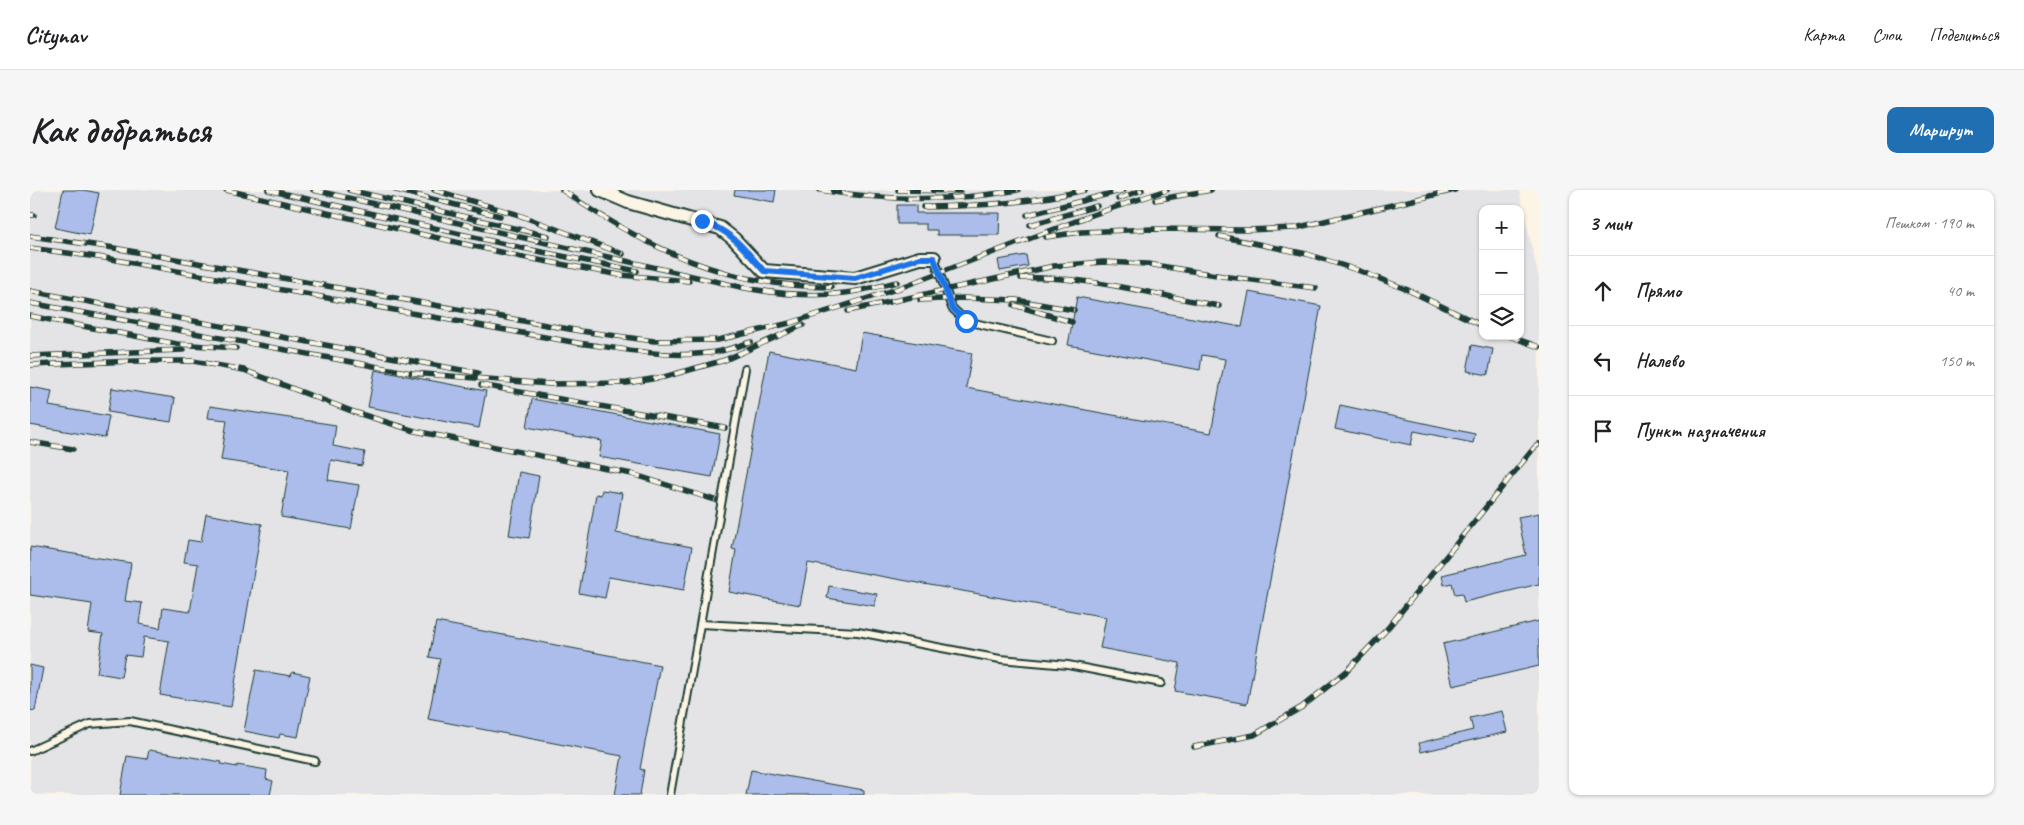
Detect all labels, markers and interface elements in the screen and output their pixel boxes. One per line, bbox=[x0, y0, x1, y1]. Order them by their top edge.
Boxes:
text: Citynav bbox=[25, 20, 86, 50]
text: Карта bbox=[1803, 24, 1844, 46]
text: Слои bbox=[1872, 24, 1901, 46]
text: Поделиться bbox=[1929, 24, 1999, 46]
button: Маршрут bbox=[1887, 107, 1994, 153]
text: Как добраться bbox=[30, 108, 211, 153]
map controls bbox=[1479, 205, 1524, 340]
button: + bbox=[1479, 205, 1524, 250]
route end bbox=[691, 210, 714, 233]
text: 3 мин bbox=[1589, 210, 1632, 236]
text: Пешком · 190 m bbox=[1885, 213, 1974, 233]
button: − bbox=[1479, 250, 1524, 295]
icon: ahead bbox=[1589, 277, 1617, 305]
text: Прямо bbox=[1636, 279, 1681, 303]
text: 40 m bbox=[1947, 281, 1974, 301]
button: layers bbox=[1479, 295, 1524, 340]
route start bbox=[955, 310, 978, 333]
icon: left bbox=[1589, 347, 1617, 375]
text: Налево bbox=[1636, 349, 1684, 373]
text: 150 m bbox=[1940, 351, 1974, 371]
icon: arrive bbox=[1589, 417, 1617, 445]
text: Пункт назначения bbox=[1636, 419, 1765, 443]

